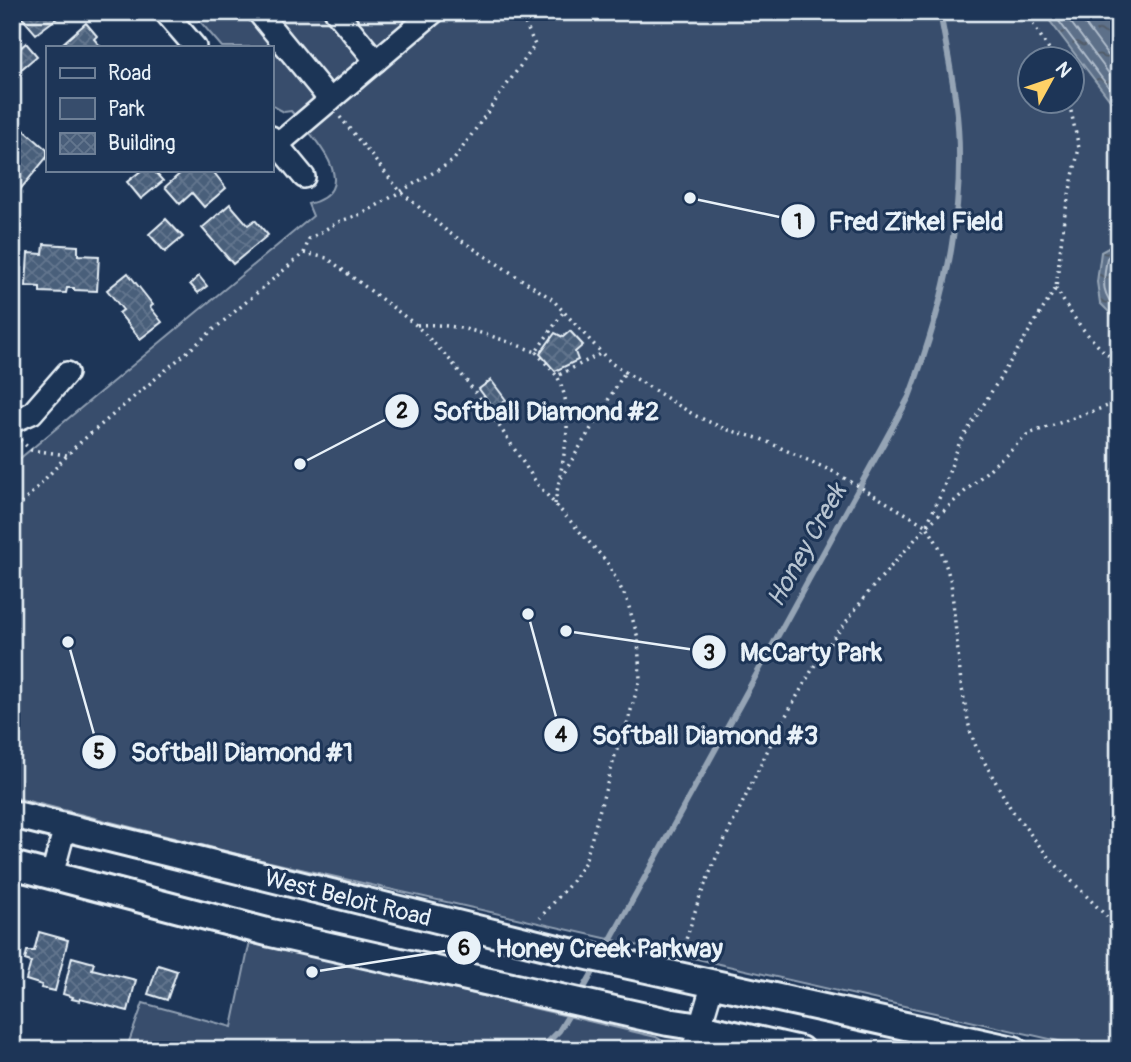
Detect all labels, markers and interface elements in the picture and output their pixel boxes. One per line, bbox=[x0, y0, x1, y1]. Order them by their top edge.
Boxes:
legend bbox=[46, 46, 273, 172]
north arrow bbox=[1016, 46, 1086, 116]
text: N bbox=[1050, 57, 1077, 82]
text: Road bbox=[108, 60, 152, 87]
text: Park bbox=[108, 96, 145, 123]
text: Building bbox=[108, 130, 175, 157]
callout: Fred Zirkel Field bbox=[780, 198, 1018, 245]
text: Fred Zirkel Field bbox=[829, 206, 1003, 238]
text: 1 bbox=[794, 209, 802, 236]
callout: Softball Diamond #2 bbox=[384, 387, 674, 434]
text: Softball Diamond #2 bbox=[433, 396, 659, 428]
text: 2 bbox=[396, 398, 408, 425]
water label: Honey Creek bbox=[760, 476, 855, 613]
callout: McCarty Park bbox=[691, 629, 896, 676]
text: McCarty Park bbox=[740, 637, 883, 669]
text: 3 bbox=[703, 640, 715, 667]
callout: Softball Diamond #3 bbox=[543, 711, 833, 758]
text: Softball Diamond #3 bbox=[592, 720, 818, 752]
text: 4 bbox=[555, 722, 568, 749]
callout: Softball Diamond #1 bbox=[82, 728, 367, 775]
text: Softball Diamond #1 bbox=[131, 737, 353, 769]
text: 5 bbox=[93, 739, 105, 766]
street label: West Beloit Road bbox=[262, 864, 434, 933]
callout: Honey Creek Parkway bbox=[446, 924, 737, 971]
text: Honey Creek Parkway bbox=[495, 933, 724, 965]
text: 6 bbox=[458, 935, 470, 962]

